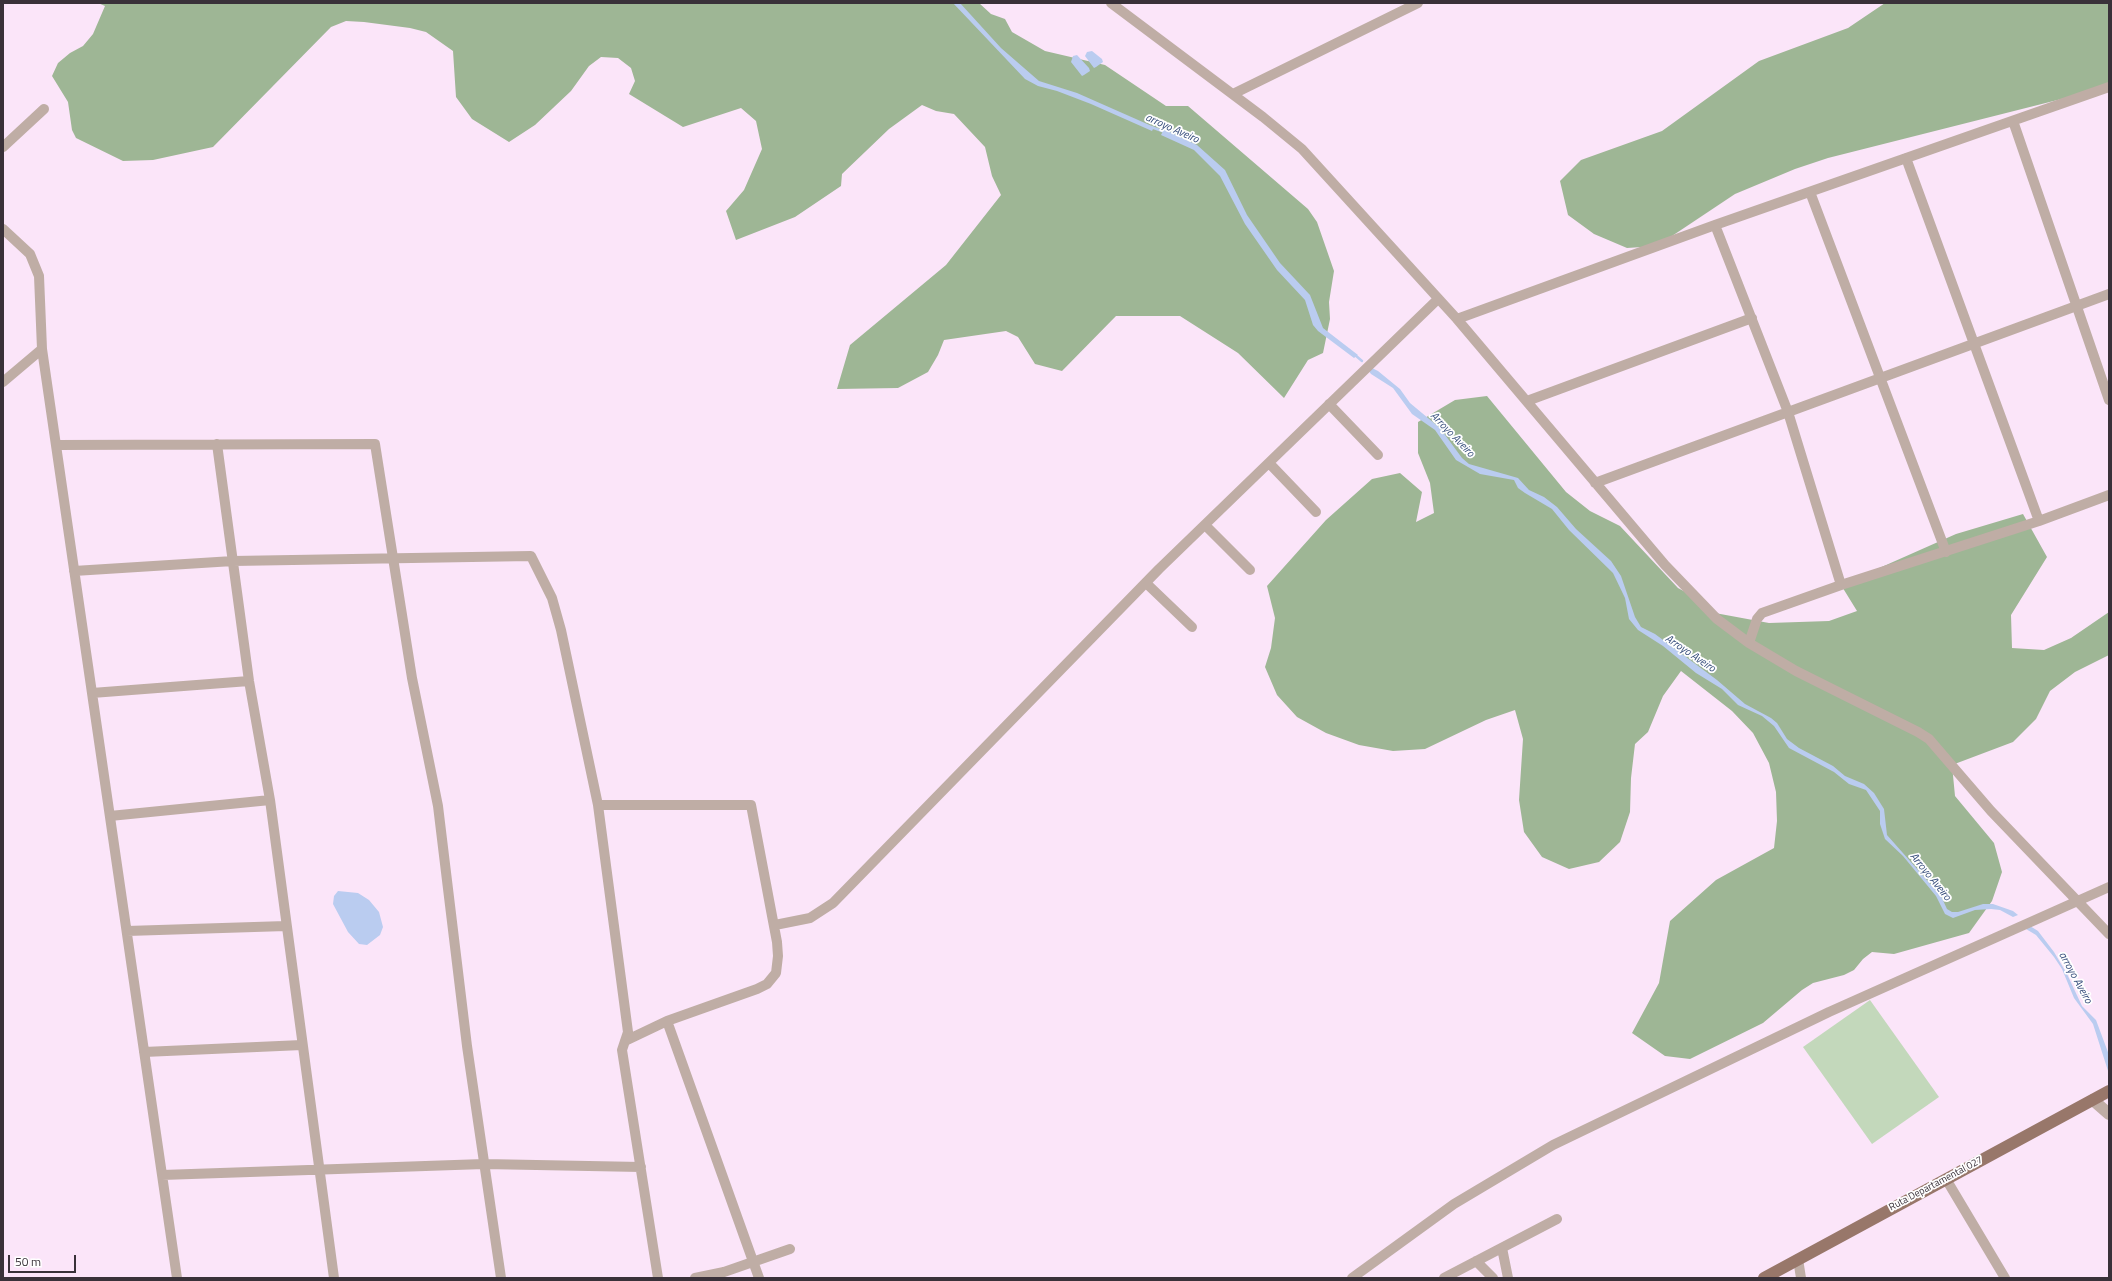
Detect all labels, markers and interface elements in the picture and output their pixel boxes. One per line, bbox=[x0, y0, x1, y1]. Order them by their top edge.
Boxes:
water label: arroyo Aveiro bbox=[1143, 111, 1201, 147]
water label: Arroyo Aveiro bbox=[1427, 410, 1477, 460]
water label: Arroyo Aveiro bbox=[1662, 632, 1718, 676]
water label: Arroyo Aveiro bbox=[1907, 850, 1953, 904]
water label: arroyo Aveiro bbox=[2055, 950, 2095, 1006]
street label: Ruta Departamental 027 bbox=[1887, 1154, 1985, 1214]
scale bar bbox=[10, 1247, 78, 1273]
text: 50 m bbox=[15, 1252, 41, 1271]

